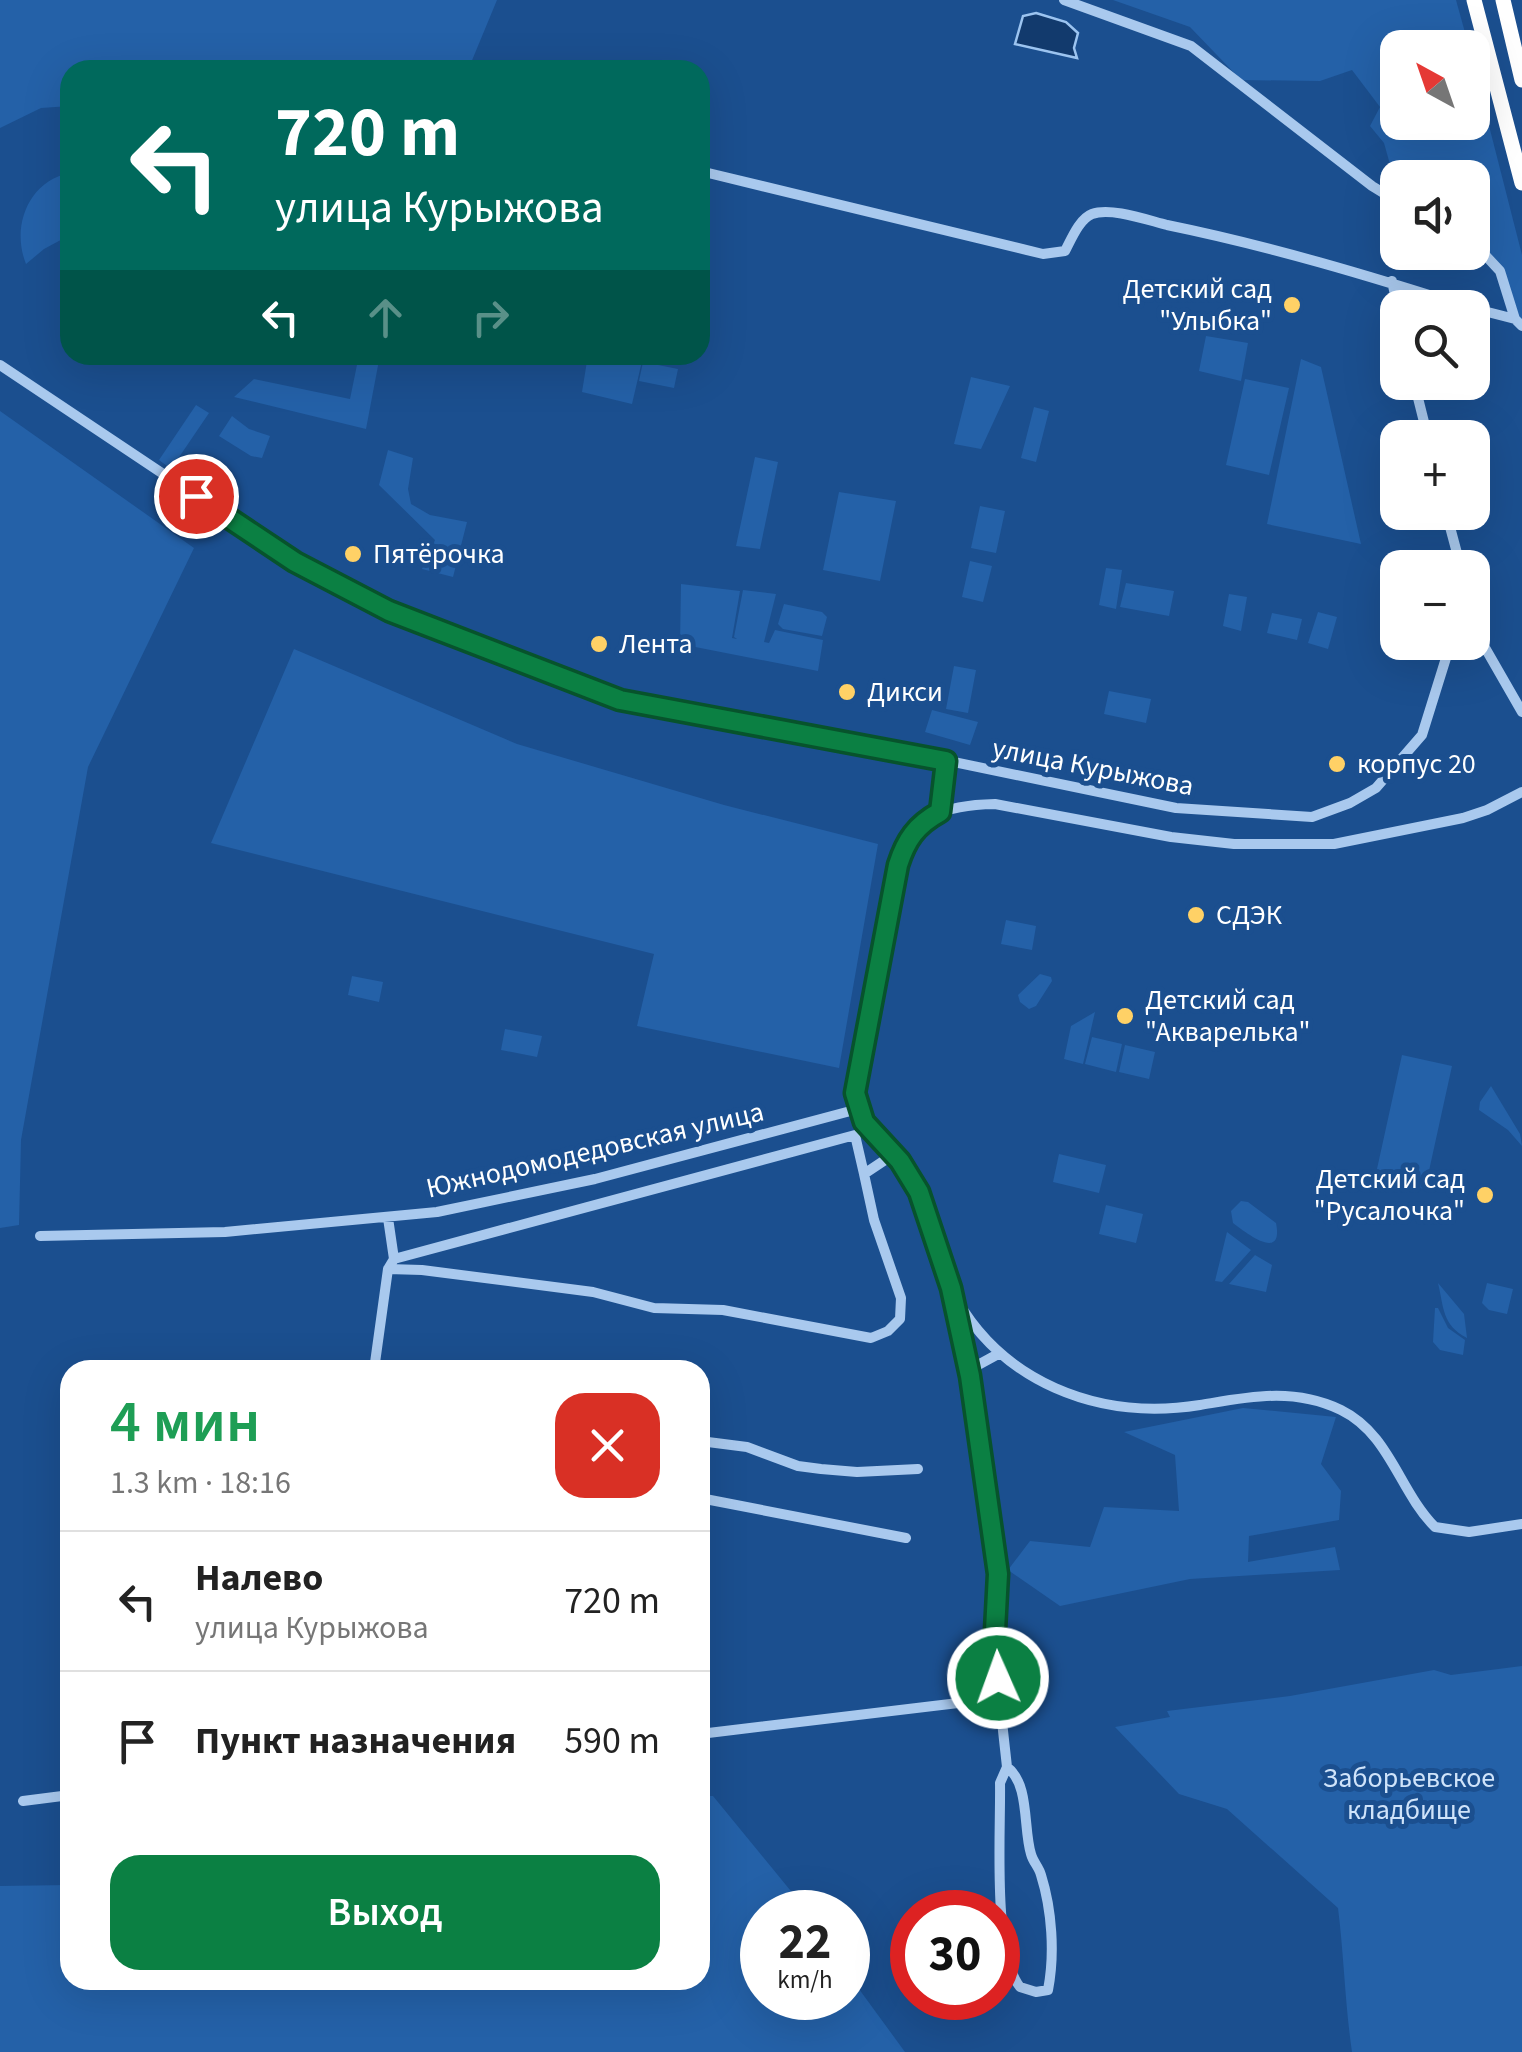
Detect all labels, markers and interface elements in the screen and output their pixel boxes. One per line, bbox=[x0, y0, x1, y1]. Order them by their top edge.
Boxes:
north arrow bbox=[1380, 30, 1490, 140]
map controls bbox=[1380, 30, 1490, 660]
text: 720 m bbox=[275, 83, 460, 183]
icon: left bbox=[110, 100, 240, 230]
button: sound bbox=[1380, 160, 1490, 270]
text: улица Курыжова bbox=[275, 176, 604, 240]
place label: Детский сад "Улыбка" bbox=[1122, 269, 1272, 341]
icon: left bbox=[253, 290, 308, 345]
icon: ahead bbox=[358, 290, 413, 345]
icon: right bbox=[463, 290, 518, 345]
button: search bbox=[1380, 290, 1490, 400]
marker: Детский сад "Улыбка" bbox=[1281, 294, 1303, 316]
button: + bbox=[1380, 420, 1490, 530]
pin bbox=[154, 454, 239, 539]
icon: arrive bbox=[169, 469, 224, 524]
place label: Пятёрочка bbox=[373, 534, 505, 574]
marker: Пятёрочка bbox=[342, 543, 364, 565]
button: − bbox=[1380, 550, 1490, 660]
place label: Лента bbox=[619, 624, 693, 664]
marker: Лента bbox=[588, 633, 610, 655]
place label: Дикси bbox=[867, 672, 943, 712]
marker: Дикси bbox=[836, 681, 858, 703]
street label: улица Курыжова bbox=[989, 728, 1197, 806]
place label: корпус 20 bbox=[1357, 744, 1476, 784]
marker: корпус 20 bbox=[1326, 753, 1348, 775]
place label: СДЭК bbox=[1216, 895, 1283, 935]
marker: СДЭК bbox=[1185, 904, 1207, 926]
place label: Детский сад "Акварелька" bbox=[1145, 980, 1311, 1052]
marker: Детский сад "Акварелька" bbox=[1114, 1005, 1136, 1027]
street label: Южнодомодедовская улица bbox=[422, 1092, 768, 1208]
place label: Детский сад "Русалочка" bbox=[1314, 1159, 1465, 1231]
marker: Детский сад "Русалочка" bbox=[1474, 1184, 1496, 1206]
text: 4 мин bbox=[110, 1380, 260, 1465]
button: close bbox=[555, 1393, 660, 1498]
text: 1.3 km · 18:16 bbox=[110, 1460, 291, 1506]
text: Налево bbox=[195, 1551, 323, 1605]
icon: left bbox=[110, 1574, 165, 1629]
text: 720 m bbox=[564, 1574, 660, 1628]
text: улица Курыжова bbox=[195, 1605, 429, 1651]
position arrow bbox=[946, 1626, 1050, 1730]
icon: arrive bbox=[110, 1714, 165, 1769]
text: Пункт назначения bbox=[195, 1714, 516, 1768]
text: 590 m bbox=[564, 1714, 660, 1768]
park label: Заборьевское кладбище bbox=[1323, 1758, 1495, 1830]
button: Выход bbox=[110, 1855, 660, 1970]
speed limit sign: 30 bbox=[890, 1890, 1020, 2020]
text: 22 bbox=[779, 1907, 831, 1978]
text: km/h bbox=[777, 1962, 833, 1998]

